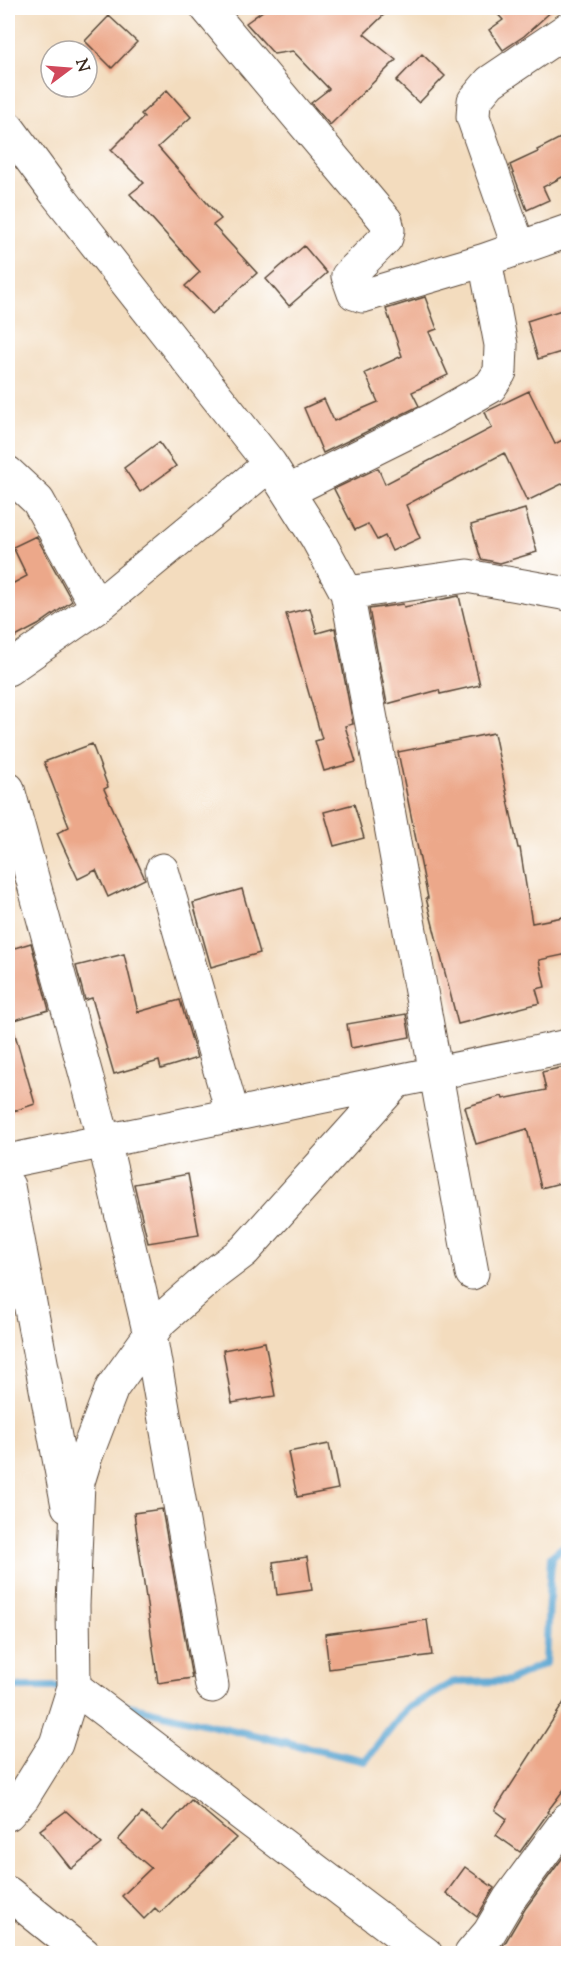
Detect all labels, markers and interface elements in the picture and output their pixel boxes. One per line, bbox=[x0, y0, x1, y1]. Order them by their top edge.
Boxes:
north arrow bbox=[39, 39, 99, 99]
text: N bbox=[68, 56, 94, 75]

